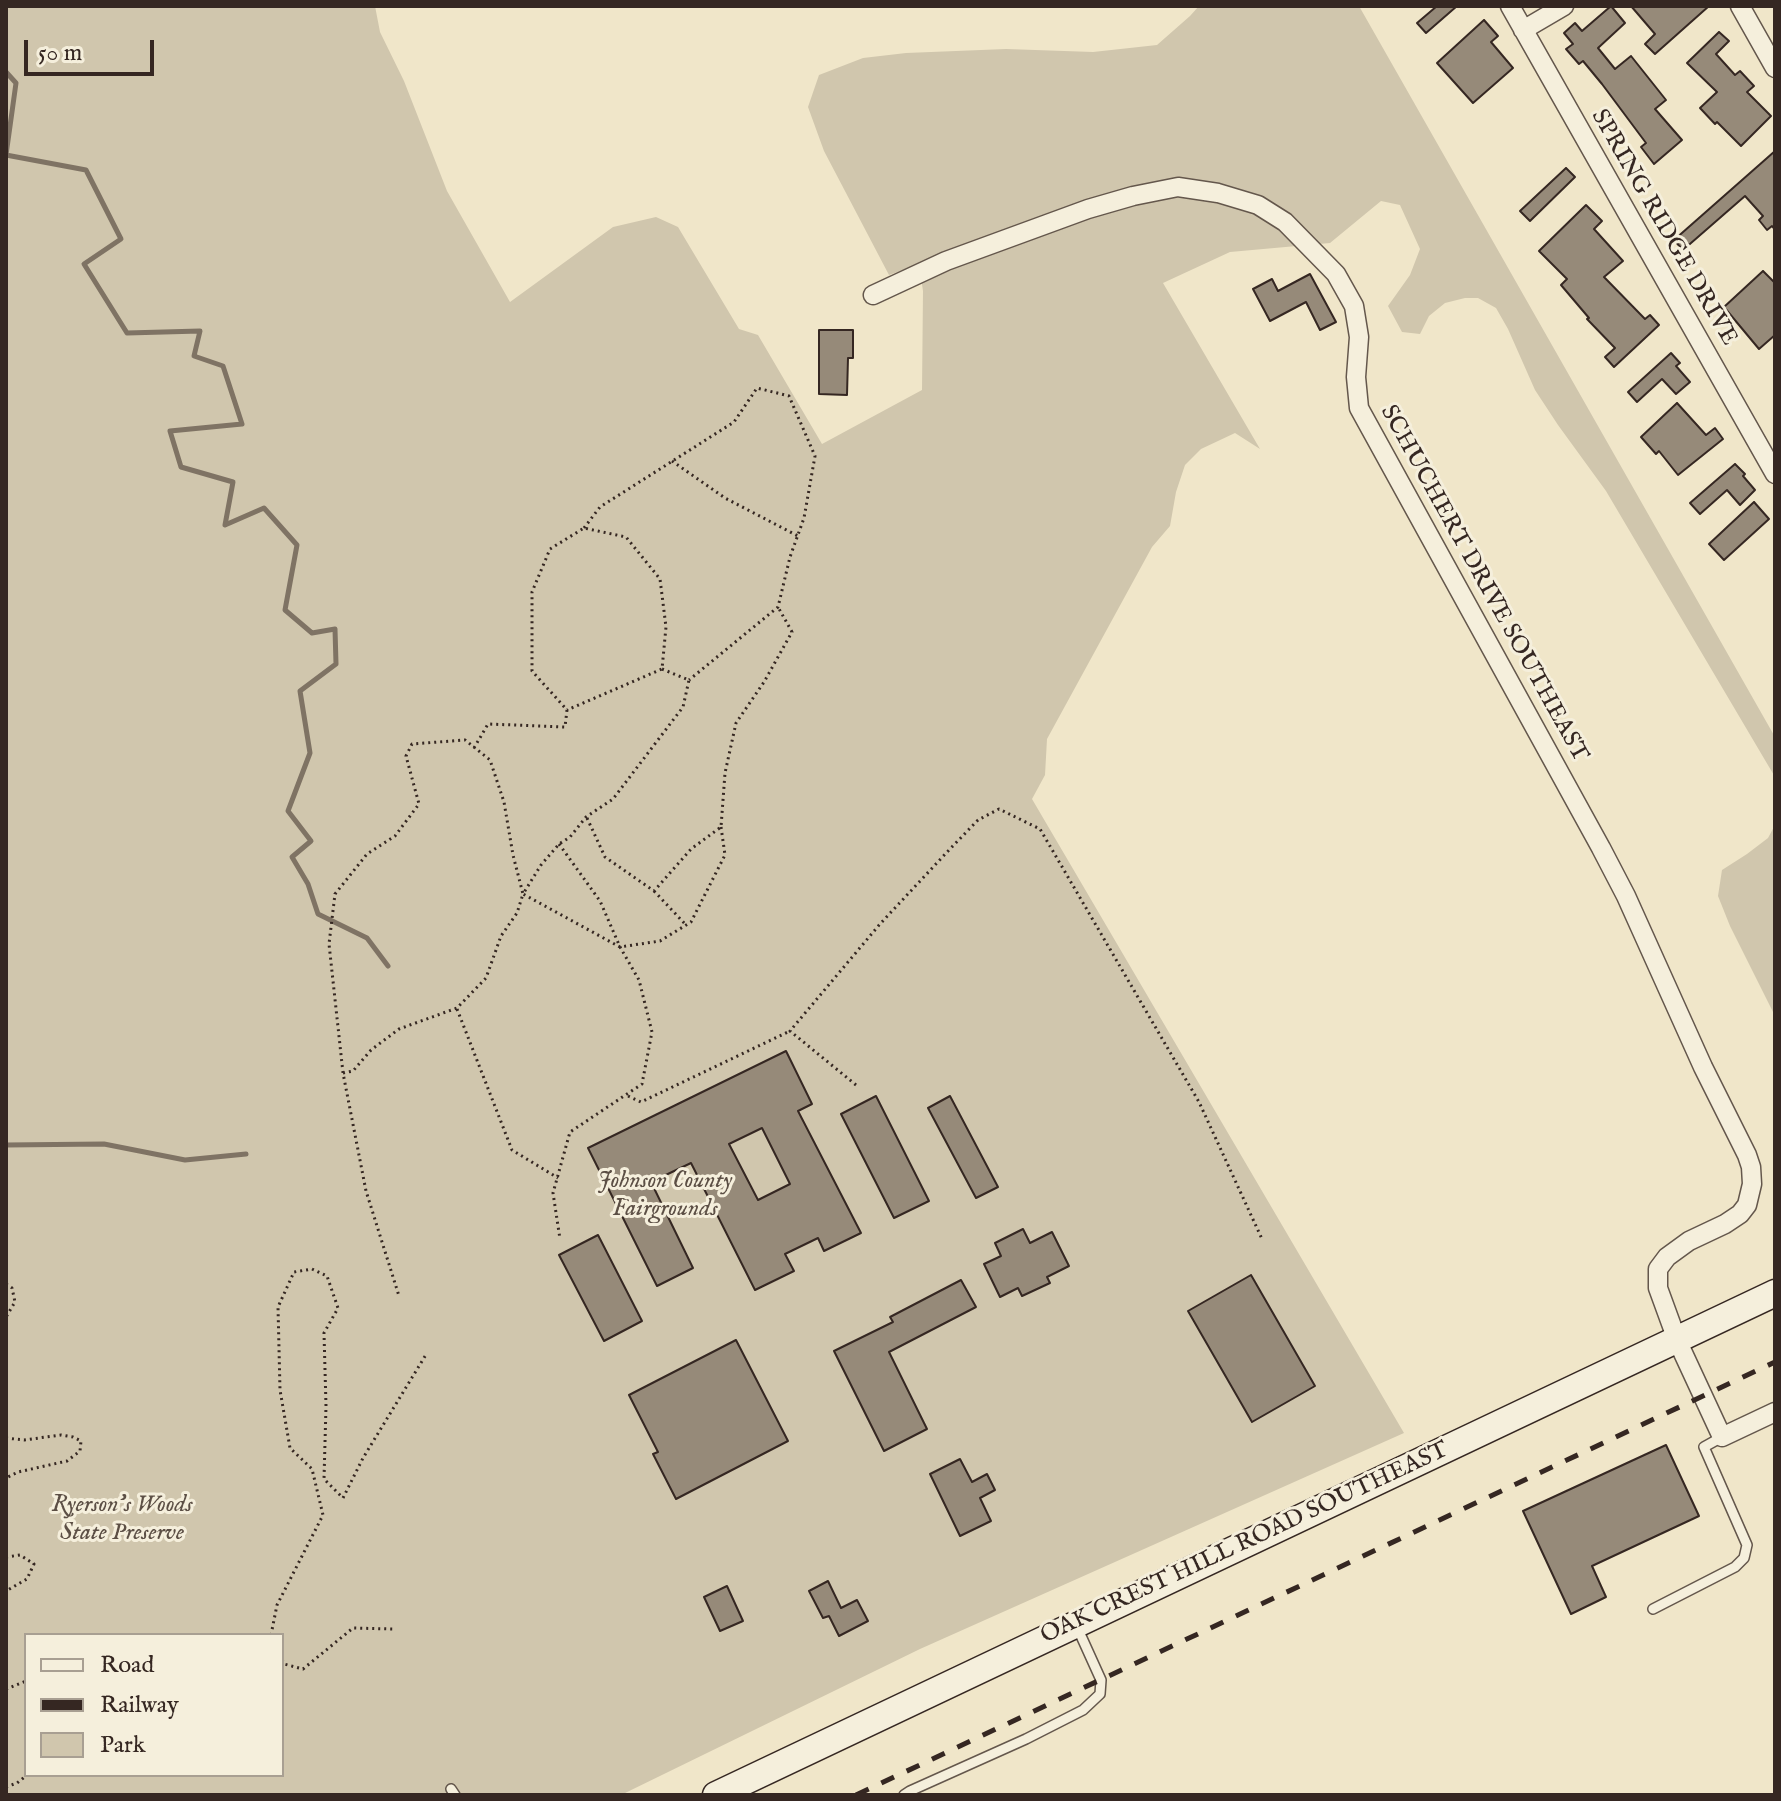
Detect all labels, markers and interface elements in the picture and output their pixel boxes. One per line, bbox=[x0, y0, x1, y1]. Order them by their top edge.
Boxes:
scale bar bbox=[28, 24, 158, 74]
text: 50 m bbox=[38, 38, 82, 69]
street label: SPRING RIDGE DRIVE bbox=[1584, 105, 1742, 351]
street label: SCHUCHERT DRIVE SOUTHEAST bbox=[1373, 401, 1593, 767]
park label: Johnson County Fairgrounds bbox=[598, 1168, 732, 1224]
street label: OAK CREST HILL ROAD SOUTHEAST bbox=[1037, 1437, 1453, 1651]
park label: Ryerson's Woods State Preserve bbox=[51, 1492, 193, 1548]
legend bbox=[24, 1633, 284, 1777]
text: Road bbox=[100, 1650, 154, 1681]
text: Railway bbox=[100, 1690, 179, 1721]
text: Park bbox=[100, 1730, 146, 1761]

